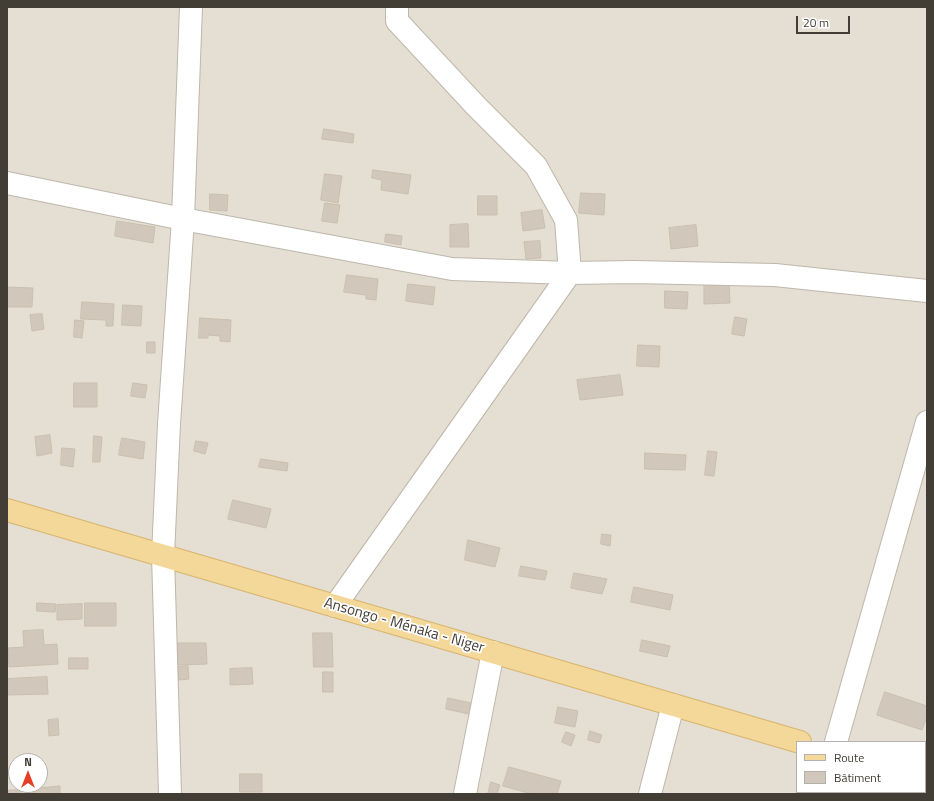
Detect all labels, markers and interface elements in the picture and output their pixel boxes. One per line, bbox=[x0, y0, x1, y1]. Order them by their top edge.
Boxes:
scale bar bbox=[798, 8, 852, 34]
text: 20 m bbox=[803, 13, 829, 32]
street label: Ansongo - Ménaka - Niger bbox=[322, 594, 486, 658]
legend bbox=[796, 741, 926, 793]
text: Route bbox=[834, 748, 864, 767]
north arrow bbox=[8, 753, 48, 793]
text: N bbox=[24, 754, 32, 770]
text: Bâtiment bbox=[834, 768, 881, 787]

